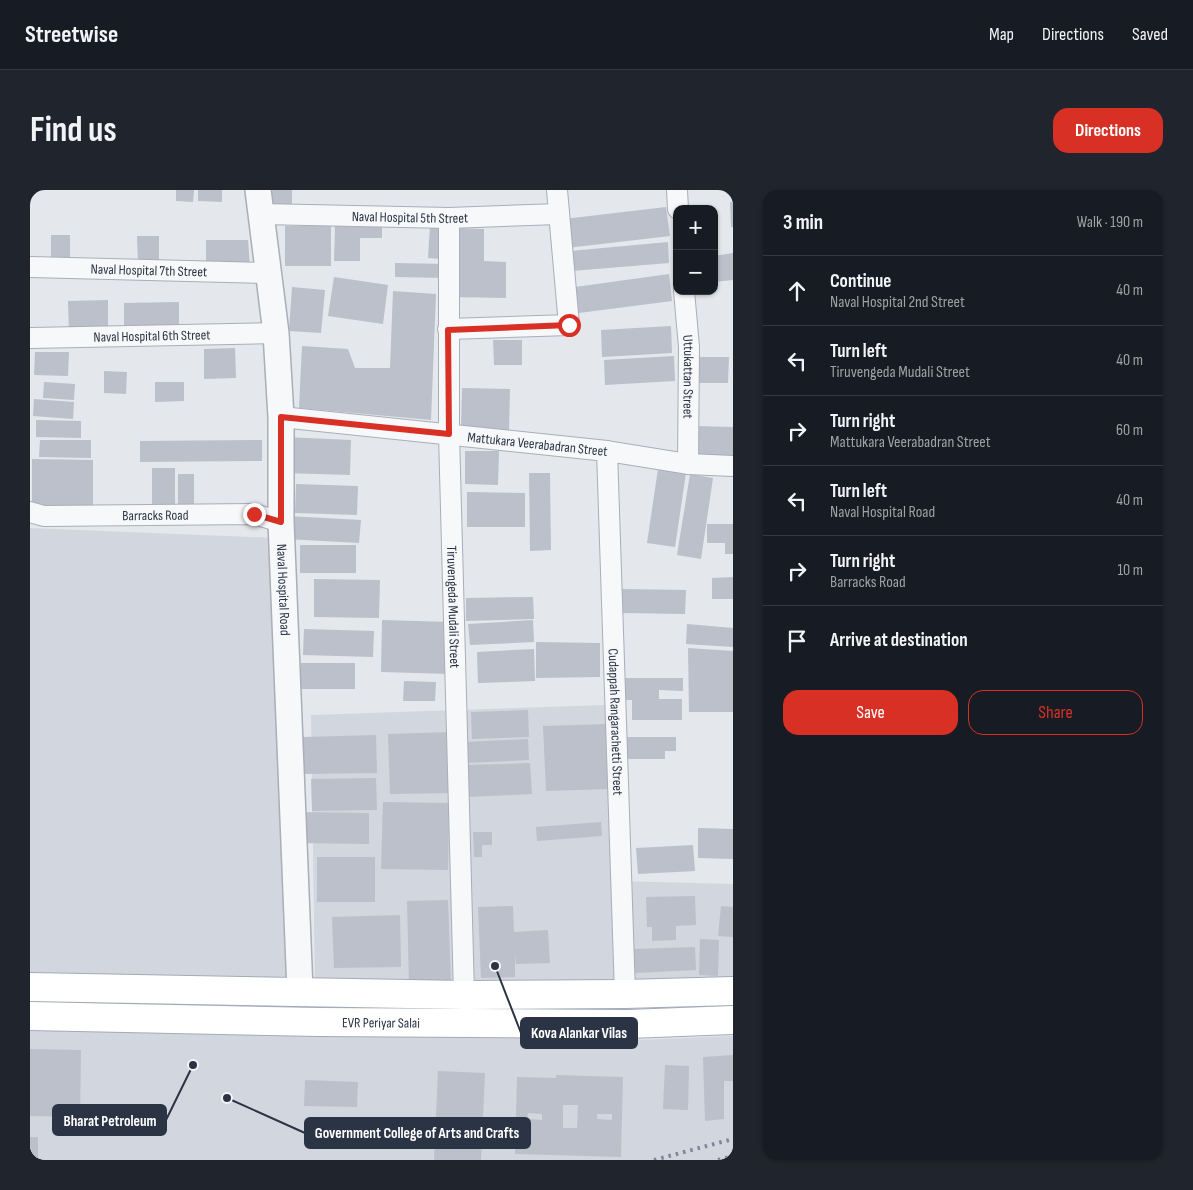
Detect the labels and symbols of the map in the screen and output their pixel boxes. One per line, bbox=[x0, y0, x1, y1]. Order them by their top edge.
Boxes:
street label: Naval Hospital 5th Street bbox=[352, 207, 468, 226]
street label: Naval Hospital 7th Street bbox=[90, 260, 207, 280]
route start bbox=[558, 314, 581, 337]
street label: Naval Hospital 6th Street bbox=[93, 326, 211, 345]
street label: Uttukattan Street bbox=[679, 334, 698, 419]
street label: Mattukara Veerabadran Street bbox=[467, 428, 608, 460]
route end bbox=[243, 503, 266, 526]
street label: Barracks Road bbox=[122, 506, 189, 524]
street label: Naval Hospital Road bbox=[273, 543, 294, 636]
street label: Tiruvengeda Mudali Street bbox=[443, 545, 464, 668]
street label: Cudappah Rangarachetti Street bbox=[605, 648, 627, 796]
street label: EVR Periyar Salai bbox=[342, 1014, 420, 1031]
callout: Kova Alankar Vilas bbox=[521, 1018, 637, 1048]
text: Kova Alankar Vilas bbox=[531, 1024, 627, 1043]
callout: Bharat Petroleum bbox=[53, 1105, 166, 1135]
text: Bharat Petroleum bbox=[64, 1112, 156, 1131]
callout: Government College of Arts and Crafts bbox=[305, 1118, 530, 1148]
text: Government College of Arts and Crafts bbox=[315, 1124, 519, 1143]

